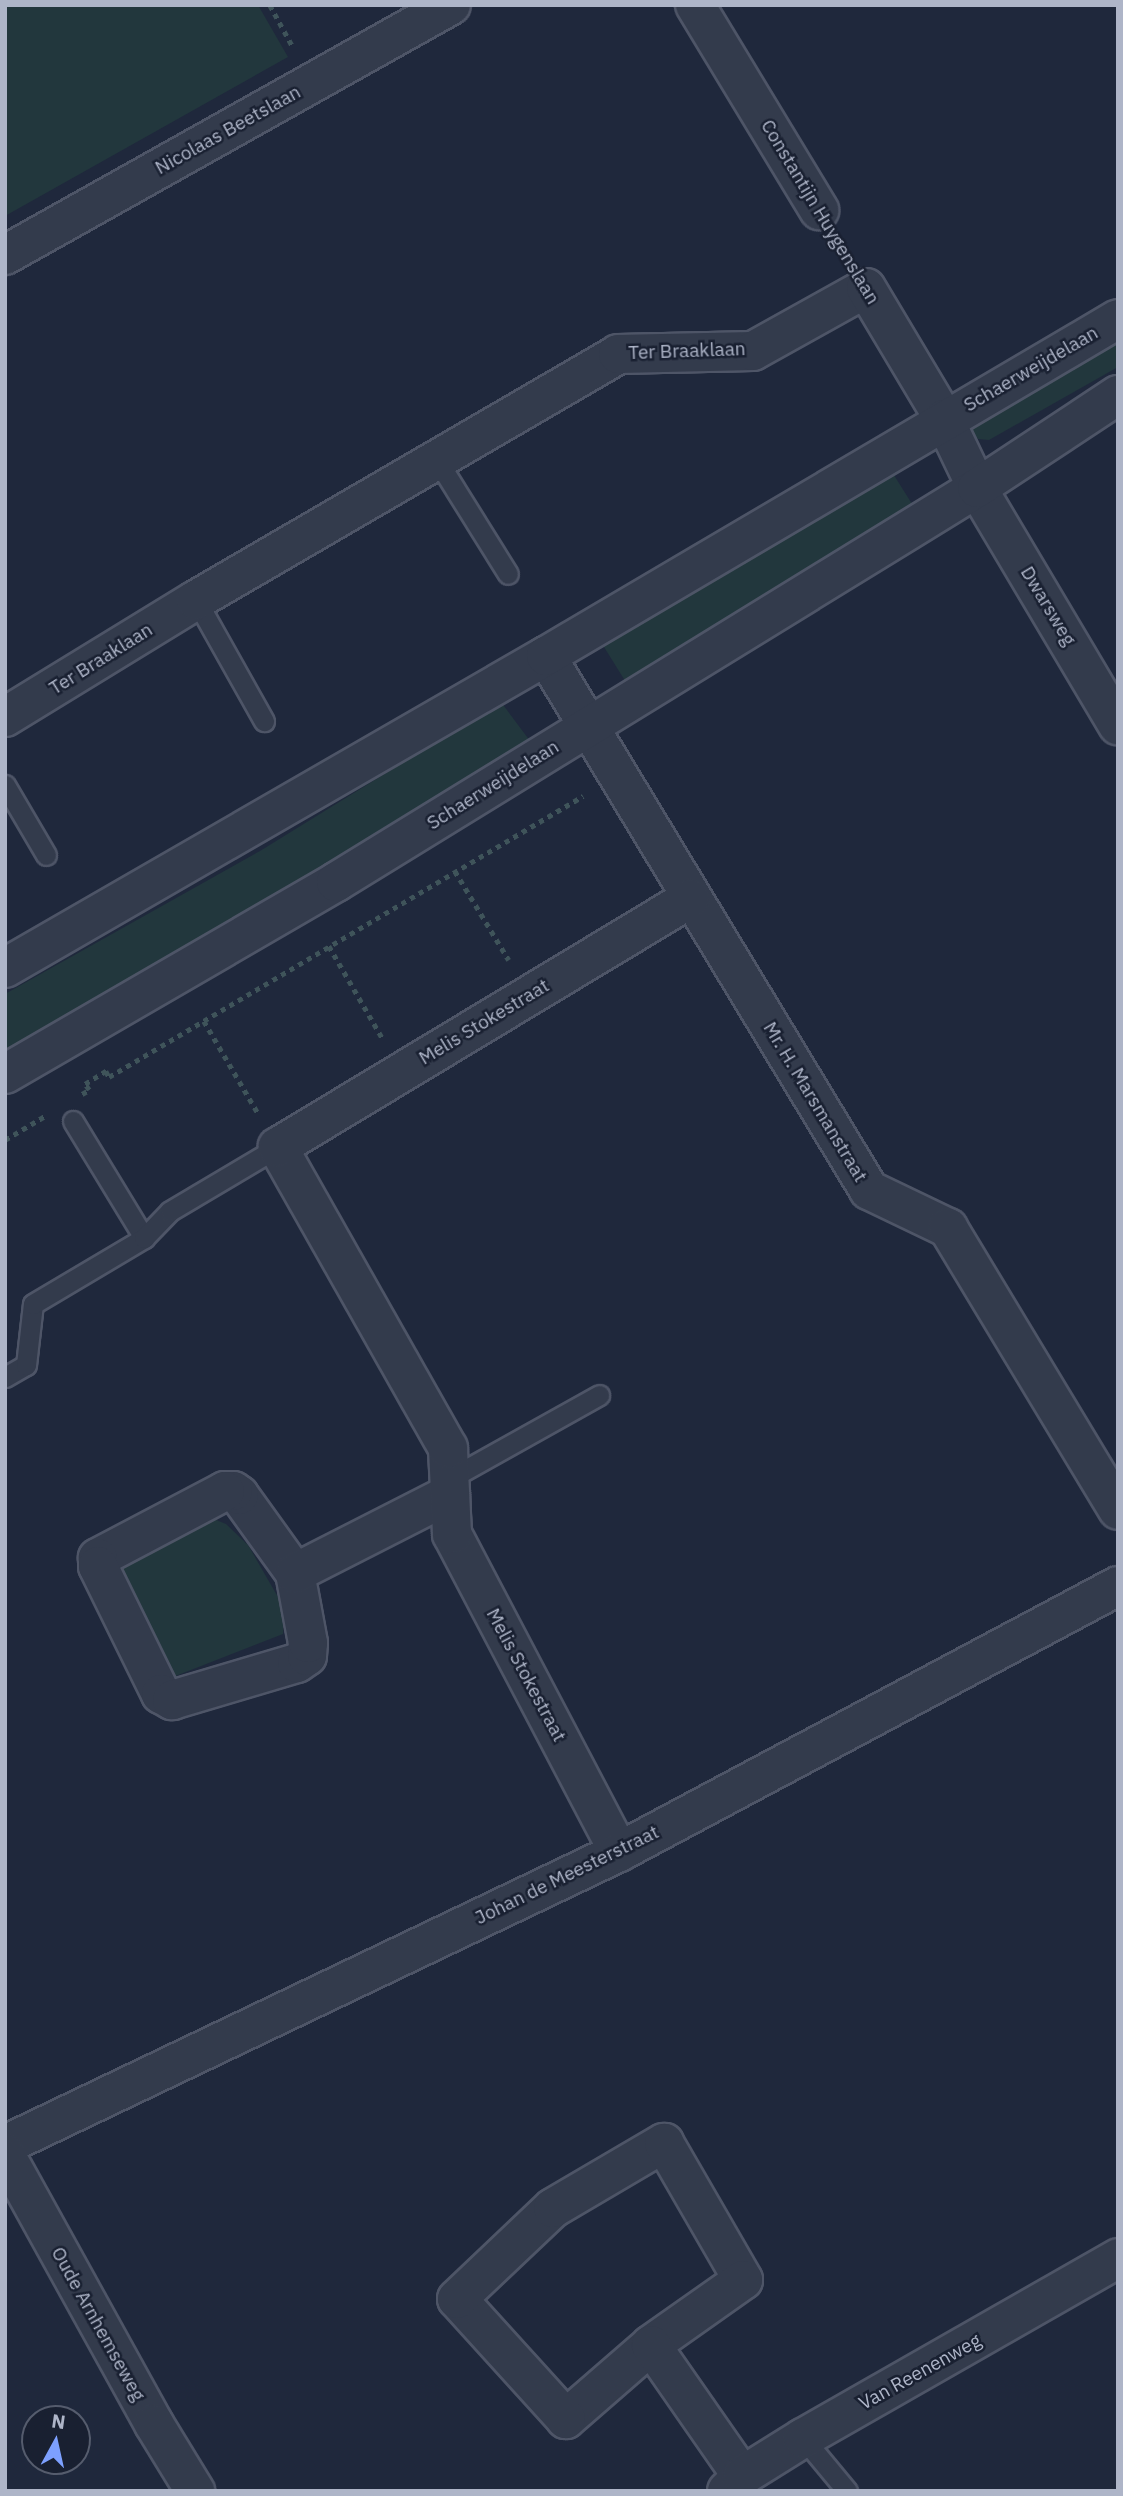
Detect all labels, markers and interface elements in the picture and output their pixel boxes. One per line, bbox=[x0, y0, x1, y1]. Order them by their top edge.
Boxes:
street label: Nicolaas Beetslaan bbox=[151, 81, 305, 179]
street label: Constantijn Huygenslaan bbox=[756, 116, 884, 308]
street label: Schaerweijdelaan bbox=[960, 321, 1102, 417]
street label: Ter Braaklaan bbox=[628, 338, 746, 364]
street label: Dwarsweg bbox=[1015, 562, 1081, 650]
street label: Ter Braaklaan bbox=[45, 618, 157, 700]
street label: Schaerweijdelaan bbox=[423, 735, 563, 835]
street label: Melis Stokestraat bbox=[415, 974, 553, 1070]
street label: Mr. H. Marsmanstraat bbox=[758, 1018, 872, 1186]
street label: Melis Stokestraat bbox=[481, 1605, 571, 1745]
street label: Johan de Meesterstraat bbox=[471, 1821, 663, 1929]
street label: Oude Arnhemseweg bbox=[46, 2243, 150, 2405]
street label: Van Reenenweg bbox=[855, 2329, 985, 2415]
north arrow bbox=[21, 2405, 91, 2475]
text: N bbox=[50, 2408, 67, 2434]

